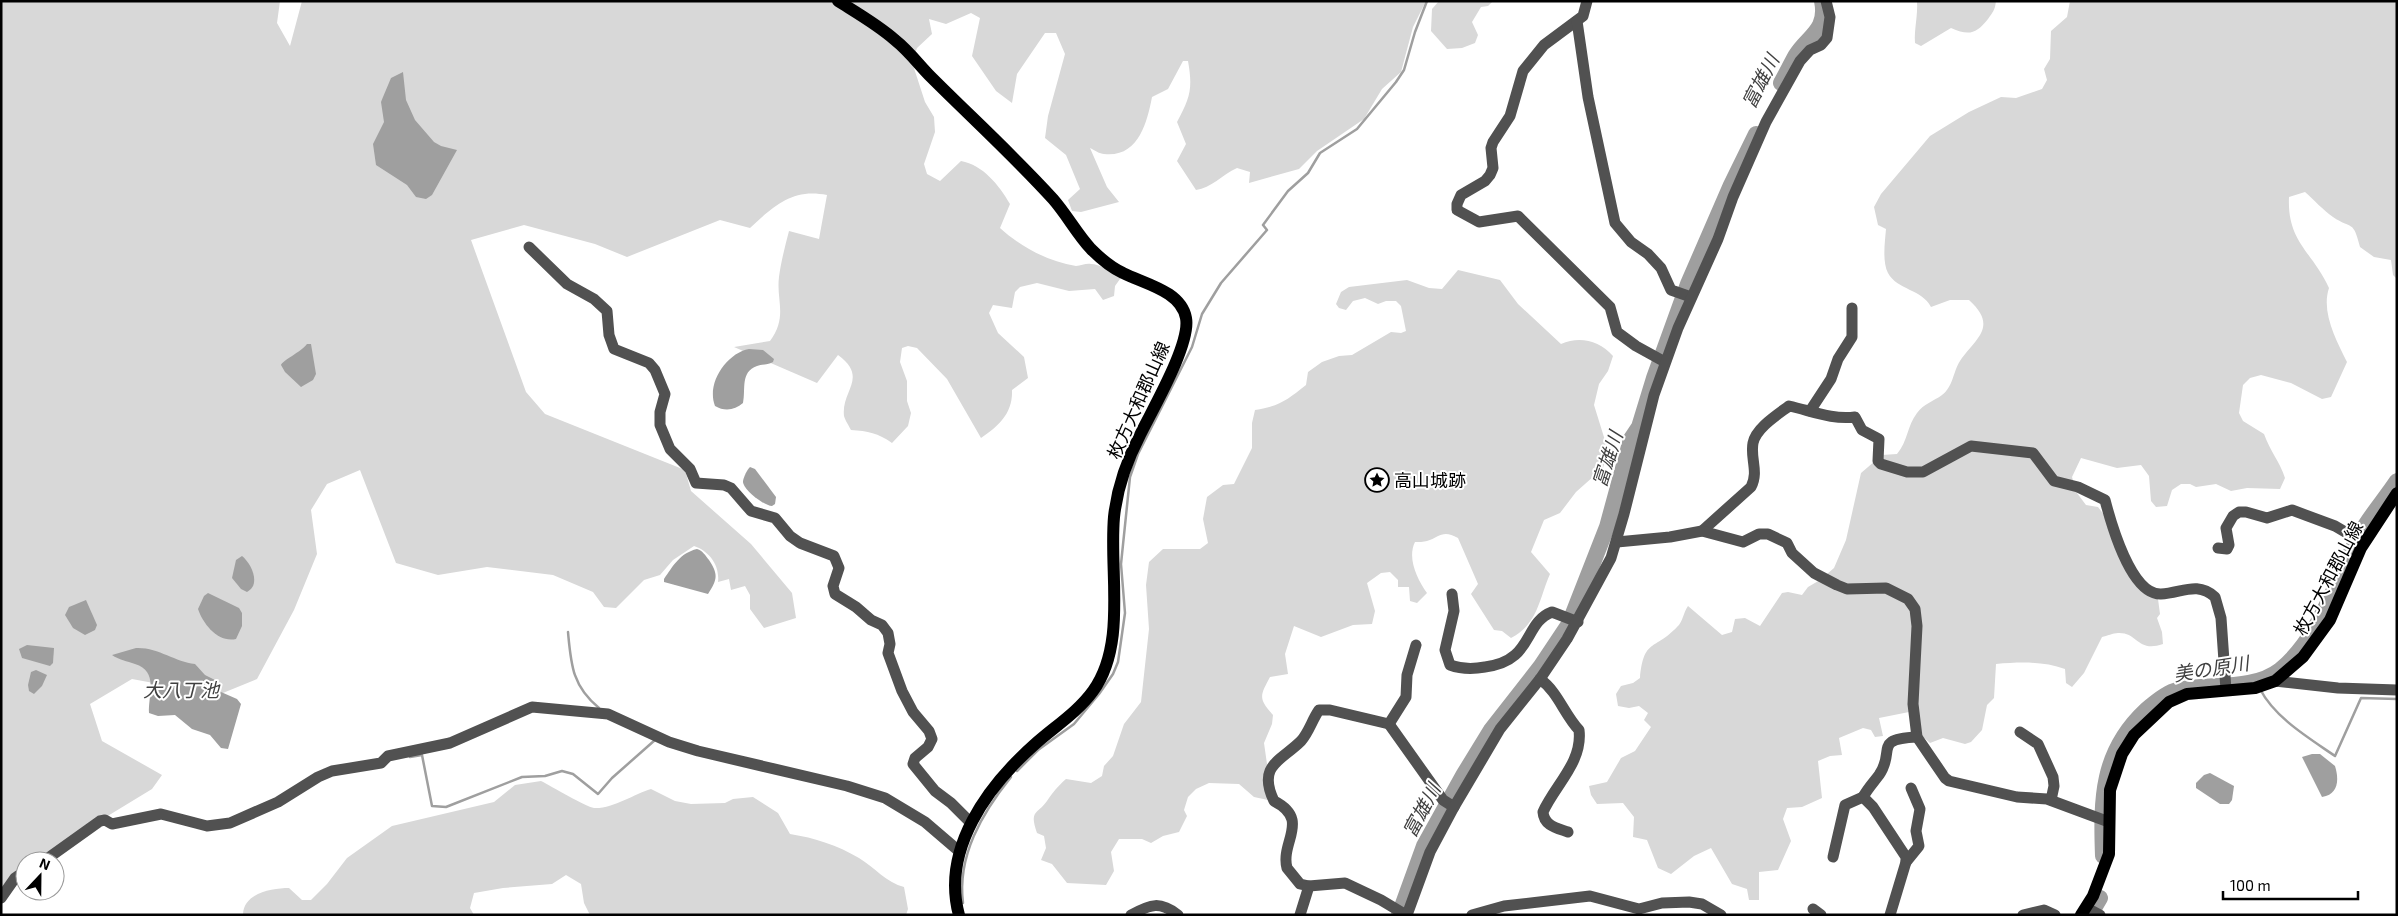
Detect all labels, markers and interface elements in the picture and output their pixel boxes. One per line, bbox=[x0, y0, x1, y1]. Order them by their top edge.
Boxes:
water label: 富雄川 bbox=[1737, 49, 1784, 112]
street label: 枚方大和郡山線 bbox=[1102, 338, 1174, 462]
water label: 富雄川 bbox=[1587, 426, 1627, 490]
place icon: 高山城跡 bbox=[1364, 467, 1390, 493]
place label: 高山城跡 bbox=[1394, 469, 1466, 491]
street label: 枚方大和郡山線 bbox=[2289, 517, 2367, 639]
water label: 美の原川 bbox=[2172, 650, 2252, 685]
water label: 大八丁池 bbox=[143, 678, 221, 701]
water label: 富雄川 bbox=[1397, 778, 1445, 841]
north arrow bbox=[15, 851, 65, 901]
text: N bbox=[37, 854, 53, 873]
scale bar bbox=[2223, 868, 2358, 900]
text: 100 m bbox=[2230, 876, 2271, 894]

